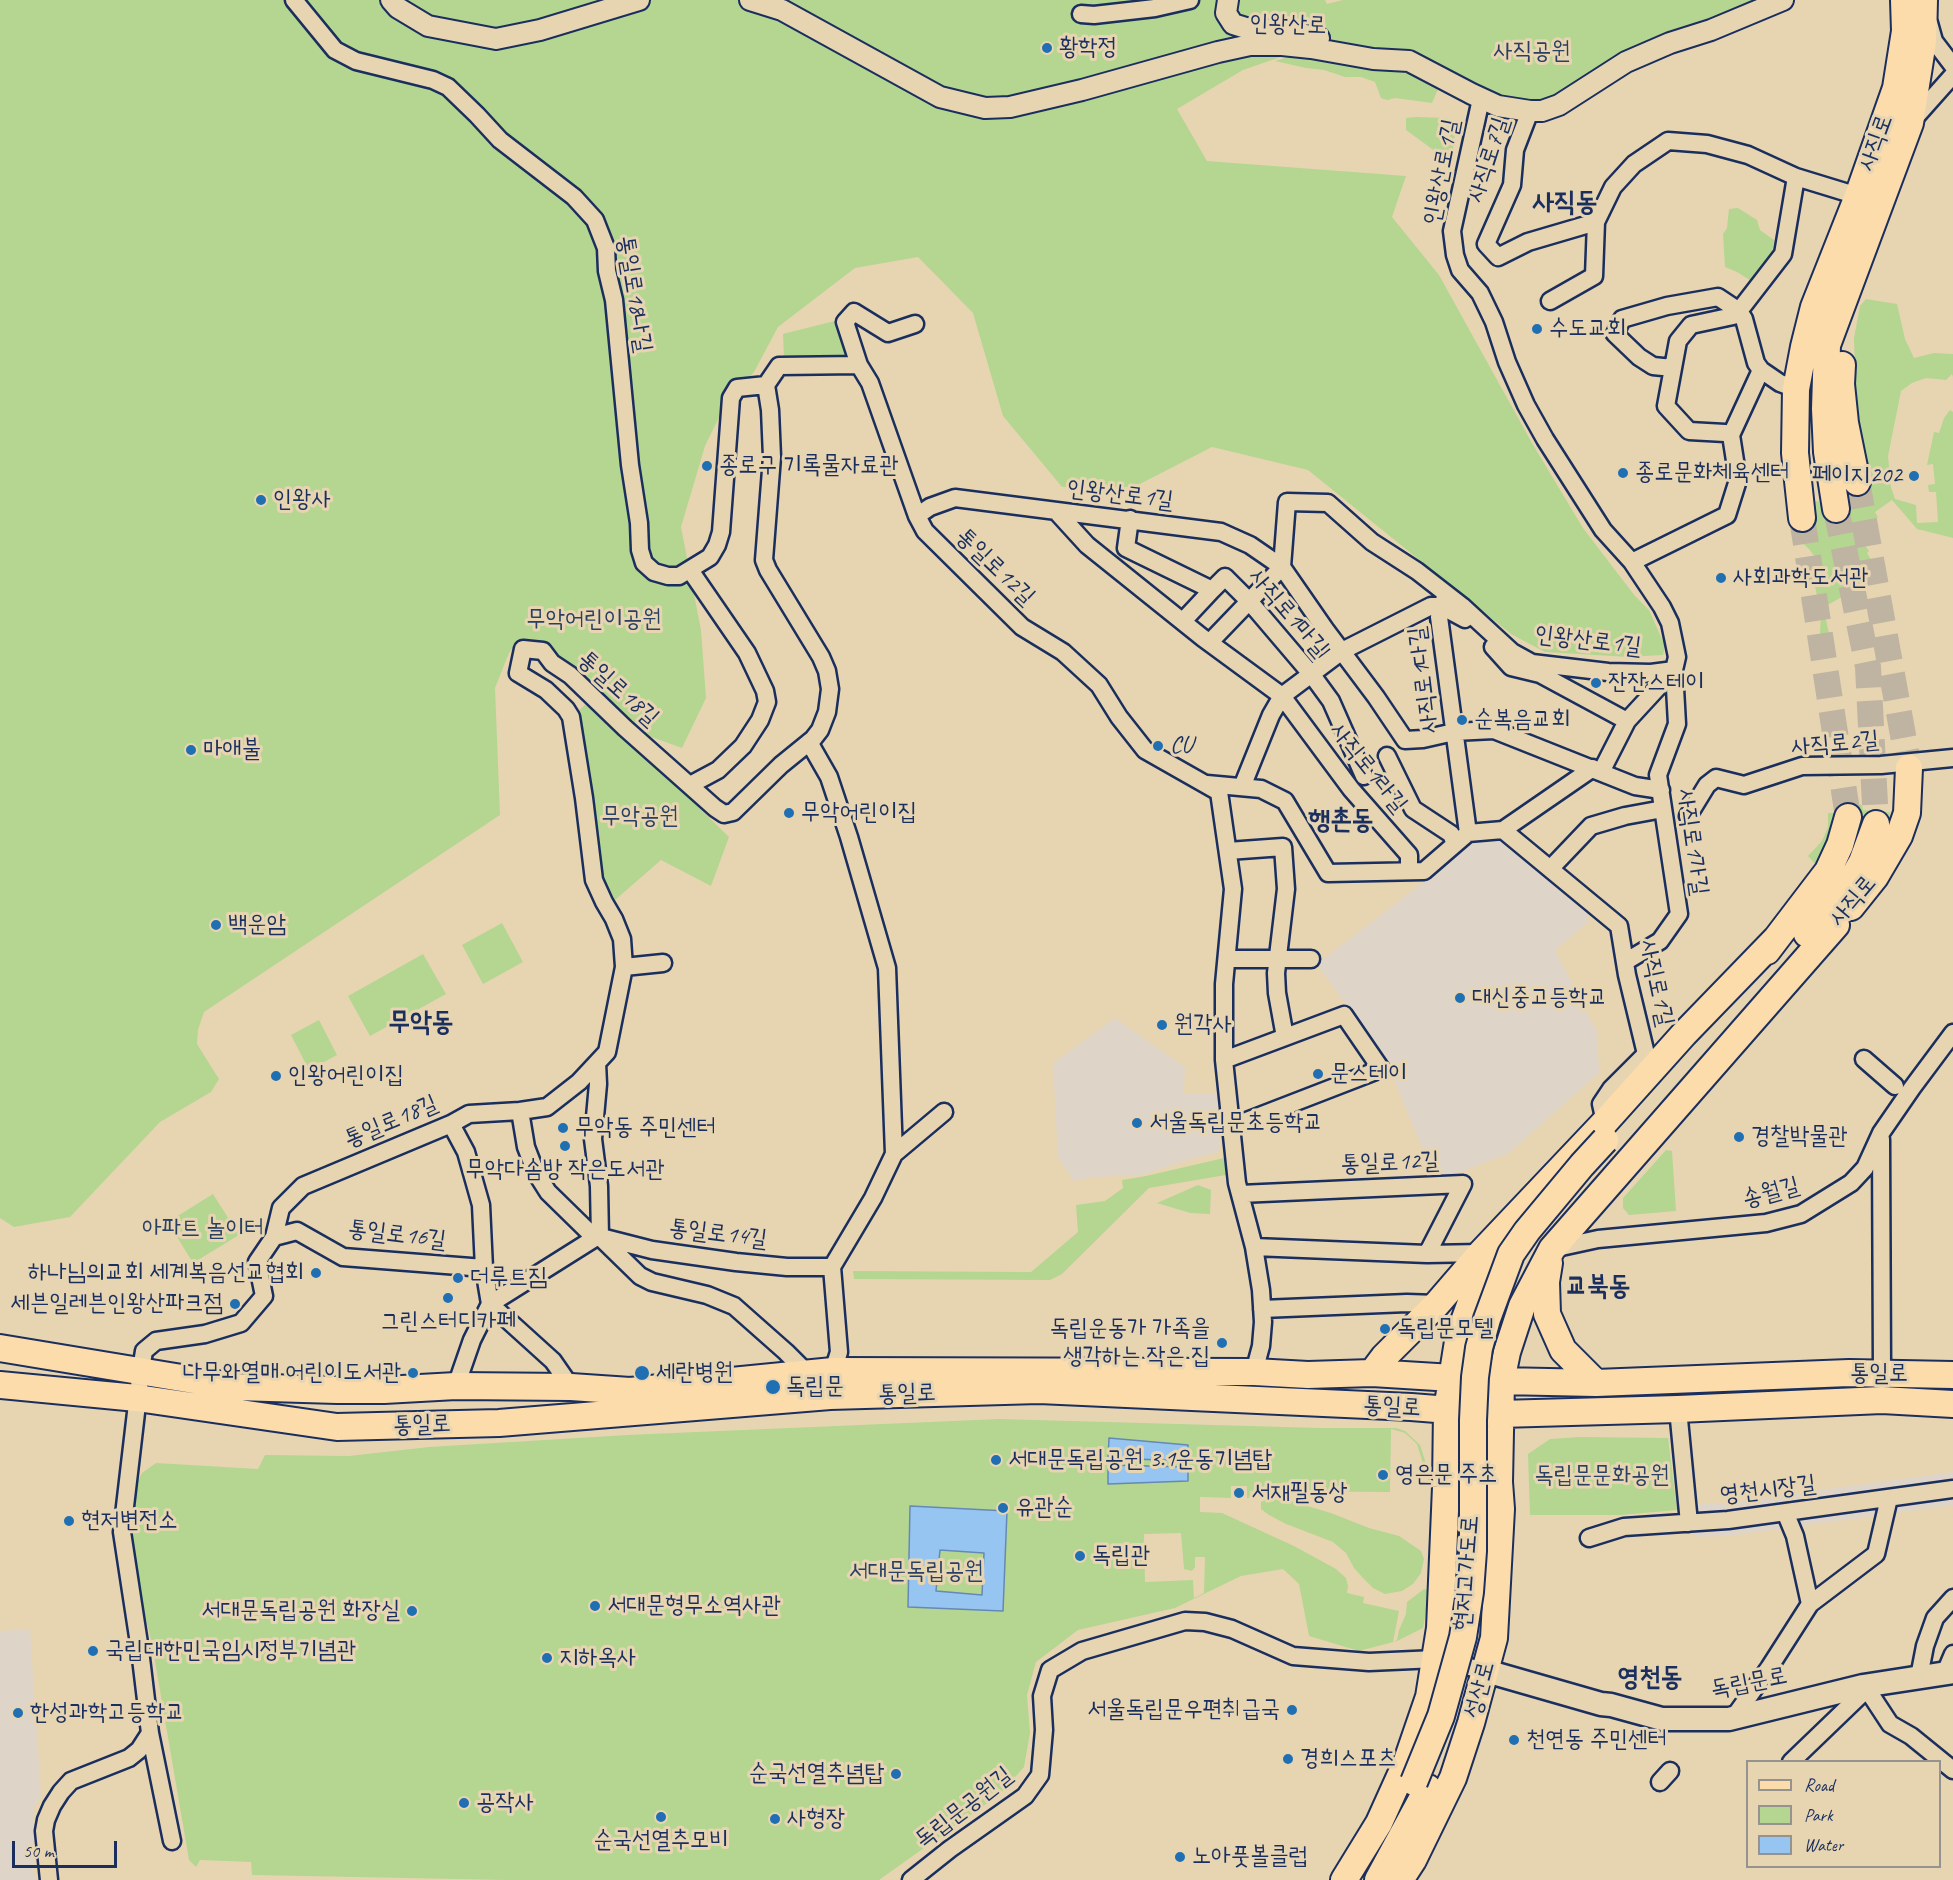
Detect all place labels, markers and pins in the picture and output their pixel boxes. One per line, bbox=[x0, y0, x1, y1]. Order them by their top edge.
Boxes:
place label: 황학정 bbox=[1059, 34, 1117, 62]
marker: 황학정 bbox=[1040, 41, 1054, 55]
place label: 수도교회 bbox=[1549, 315, 1626, 343]
marker: 수도교회 bbox=[1530, 322, 1544, 336]
place label: 종로구 기록물자료관 bbox=[719, 452, 899, 480]
marker: 종로구 기록물자료관 bbox=[700, 459, 714, 473]
place label: 종로문화체육센터 bbox=[1635, 459, 1790, 487]
place label: 페이지202 bbox=[1812, 462, 1902, 490]
marker: 종로문화체육센터 bbox=[1616, 466, 1630, 480]
marker: 페이지202 bbox=[1907, 469, 1921, 483]
place label: 인왕사 bbox=[273, 486, 331, 514]
marker: 인왕사 bbox=[254, 493, 268, 507]
place label: 사회과학도서관 bbox=[1733, 564, 1868, 592]
marker: 사회과학도서관 bbox=[1714, 571, 1728, 585]
place label: 잔잔스테이 bbox=[1608, 669, 1705, 697]
marker: 잔잔스테이 bbox=[1589, 676, 1603, 690]
place label: 순복음교회 bbox=[1474, 706, 1571, 734]
marker: 순복음교회 bbox=[1455, 713, 1469, 727]
place label: CU bbox=[1170, 732, 1193, 760]
place label: 마애불 bbox=[203, 736, 261, 764]
marker: CU bbox=[1151, 739, 1165, 753]
marker: 마애불 bbox=[184, 743, 198, 757]
place label: 무악어린이집 bbox=[801, 799, 917, 827]
marker: 무악어린이집 bbox=[782, 806, 796, 820]
place label: 백운암 bbox=[228, 911, 286, 939]
marker: 백운암 bbox=[209, 918, 223, 932]
place label: 대신중고등학교 bbox=[1472, 984, 1607, 1012]
marker: 대신중고등학교 bbox=[1453, 991, 1467, 1005]
place label: 원각사 bbox=[1174, 1011, 1232, 1039]
marker: 원각사 bbox=[1155, 1018, 1169, 1032]
place label: 문스테이 bbox=[1330, 1060, 1407, 1088]
place label: 인왕어린이집 bbox=[288, 1062, 404, 1090]
marker: 문스테이 bbox=[1311, 1067, 1325, 1081]
marker: 인왕어린이집 bbox=[269, 1069, 283, 1083]
place label: 서울독립문초등학교 bbox=[1149, 1109, 1323, 1137]
place label: 무악동 주민센터 bbox=[575, 1114, 716, 1142]
marker: 서울독립문초등학교 bbox=[1130, 1116, 1144, 1130]
marker: 무악동 주민센터 bbox=[556, 1121, 570, 1135]
place label: 경찰박물관 bbox=[1751, 1123, 1848, 1151]
marker: 경찰박물관 bbox=[1732, 1130, 1746, 1144]
marker: 무악다솜방 작은도서관 bbox=[558, 1139, 572, 1153]
place label: 무악다솜방 작은도서관 bbox=[466, 1156, 664, 1184]
place label: 하나님의교회 세계복음선교협회 bbox=[28, 1259, 304, 1287]
place label: 더루트짐 bbox=[470, 1264, 547, 1292]
marker: 하나님의교회 세계복음선교협회 bbox=[309, 1266, 323, 1280]
marker: 더루트짐 bbox=[451, 1271, 465, 1285]
place label: 세븐일레븐인왕산파크점 bbox=[11, 1290, 223, 1318]
marker: 그린스터디카페 bbox=[441, 1291, 455, 1305]
marker: 세븐일레븐인왕산파크점 bbox=[228, 1297, 242, 1311]
place label: 그린스터디카페 bbox=[380, 1308, 516, 1336]
place label: 독립운동가 가족을 생각하는 작은 집 bbox=[1050, 1315, 1210, 1371]
place label: 독립문모텔 bbox=[1397, 1315, 1494, 1343]
marker: 독립문모텔 bbox=[1378, 1322, 1392, 1336]
marker: 독립운동가 가족을 생각하는 작은 집 bbox=[1215, 1336, 1229, 1350]
place label: 나무와열매 어린이도서관 bbox=[183, 1359, 401, 1387]
place label: 세란병원 bbox=[656, 1359, 733, 1387]
marker: 세란병원 bbox=[633, 1364, 651, 1382]
marker: 나무와열매 어린이도서관 bbox=[406, 1366, 420, 1380]
place label: 독립문 bbox=[786, 1373, 844, 1401]
marker: 독립문 bbox=[764, 1378, 782, 1396]
place label: 서대문독립공원 3.1운동기념탑 bbox=[1008, 1446, 1272, 1474]
marker: 서대문독립공원 3.1운동기념탑 bbox=[989, 1453, 1003, 1467]
place label: 영은문 주초 bbox=[1395, 1461, 1497, 1489]
marker: 영은문 주초 bbox=[1376, 1468, 1390, 1482]
place label: 서재필동상 bbox=[1251, 1479, 1348, 1507]
marker: 서재필동상 bbox=[1232, 1486, 1246, 1500]
place label: 유관순 bbox=[1015, 1494, 1073, 1522]
marker: 유관순 bbox=[996, 1501, 1010, 1515]
place label: 현저변전소 bbox=[81, 1507, 178, 1535]
marker: 현저변전소 bbox=[62, 1514, 76, 1528]
place label: 독립관 bbox=[1092, 1542, 1150, 1570]
marker: 독립관 bbox=[1073, 1549, 1087, 1563]
place label: 서대문형무소역사관 bbox=[607, 1592, 781, 1620]
place label: 서대문독립공원 화장실 bbox=[201, 1597, 400, 1625]
marker: 서대문형무소역사관 bbox=[588, 1599, 602, 1613]
marker: 서대문독립공원 화장실 bbox=[405, 1604, 419, 1618]
place label: 국립대한민국임시정부기념관 bbox=[105, 1637, 356, 1665]
marker: 국립대한민국임시정부기념관 bbox=[86, 1644, 100, 1658]
place label: 지하옥사 bbox=[559, 1644, 636, 1672]
marker: 지하옥사 bbox=[540, 1651, 554, 1665]
place label: 서울독립문우편취급국 bbox=[1087, 1696, 1280, 1724]
place label: 한성과학고등학교 bbox=[30, 1699, 184, 1727]
marker: 서울독립문우편취급국 bbox=[1285, 1703, 1299, 1717]
marker: 한성과학고등학교 bbox=[11, 1706, 25, 1720]
place label: 천연동 주민센터 bbox=[1526, 1726, 1667, 1754]
marker: 천연동 주민센터 bbox=[1507, 1733, 1521, 1747]
place label: 경희스포츠 bbox=[1300, 1745, 1397, 1773]
marker: 경희스포츠 bbox=[1281, 1752, 1295, 1766]
place label: 순국선열추념탑 bbox=[749, 1760, 884, 1788]
marker: 순국선열추념탑 bbox=[889, 1767, 903, 1781]
place label: 공작사 bbox=[476, 1789, 534, 1817]
marker: 공작사 bbox=[457, 1796, 471, 1810]
place label: 사형장 bbox=[787, 1805, 845, 1833]
marker: 순국선열추모비 bbox=[654, 1810, 668, 1824]
marker: 사형장 bbox=[768, 1812, 782, 1826]
place label: 순국선열추모비 bbox=[593, 1827, 729, 1855]
place label: 노아풋볼클럽 bbox=[1192, 1843, 1308, 1871]
marker: 노아풋볼클럽 bbox=[1173, 1850, 1187, 1864]

